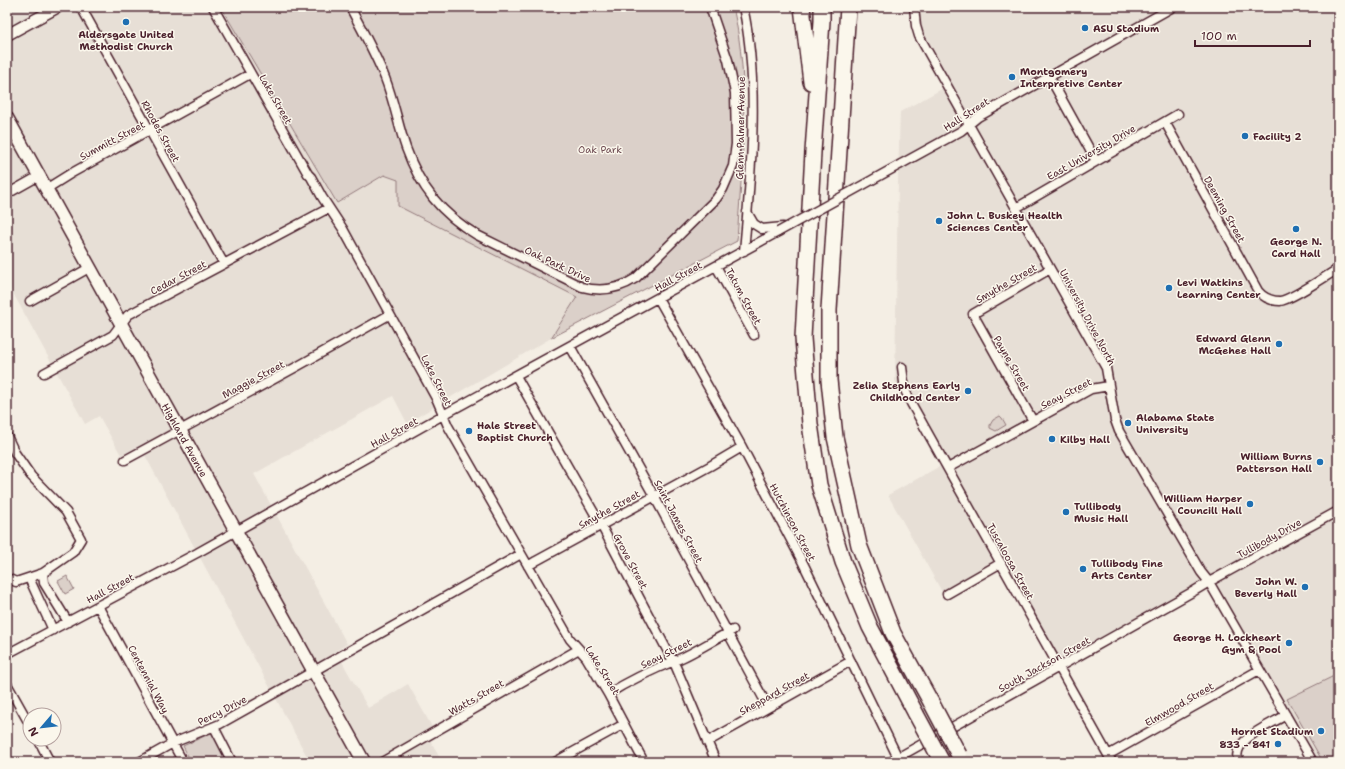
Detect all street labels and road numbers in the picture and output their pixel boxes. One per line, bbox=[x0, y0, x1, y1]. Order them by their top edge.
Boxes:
street label: Lake Street bbox=[256, 72, 295, 127]
street label: Glenn Palmer Avenue bbox=[733, 76, 748, 180]
street label: Hall Street bbox=[941, 95, 992, 134]
street label: Rhodes Street bbox=[138, 98, 183, 164]
street label: Summitt Street bbox=[77, 118, 147, 163]
street label: East University Drive bbox=[1044, 122, 1138, 183]
street label: Deeming Street bbox=[1201, 174, 1248, 245]
street label: Oak Park Drive bbox=[522, 243, 593, 286]
street label: Cedar Street bbox=[148, 257, 208, 298]
street label: Hall Street bbox=[652, 258, 704, 294]
street label: Smythe Street bbox=[973, 261, 1039, 306]
street label: Tatum Street bbox=[723, 266, 764, 327]
street label: University Drive North bbox=[1057, 267, 1119, 368]
street label: Payne Street bbox=[991, 333, 1033, 393]
street label: Lake Street bbox=[418, 353, 455, 408]
street label: Maggie Street bbox=[220, 358, 287, 401]
street label: Seay Street bbox=[1039, 375, 1094, 412]
street label: Highland Avenue bbox=[159, 401, 210, 480]
street label: Hall Street bbox=[368, 414, 420, 451]
street label: Saint James Street bbox=[651, 478, 706, 565]
street label: Hutchinson Street bbox=[767, 481, 819, 563]
street label: Smythe Street bbox=[576, 487, 642, 532]
street label: Tullibody Drive bbox=[1235, 515, 1304, 561]
street label: Tuscaloosa Street bbox=[984, 521, 1037, 602]
street label: Grove Street bbox=[610, 531, 651, 591]
street label: Hall Street bbox=[84, 570, 136, 606]
street label: South Jackson Street bbox=[996, 634, 1093, 695]
street label: Seay Street bbox=[638, 635, 694, 671]
street label: Centennial Way bbox=[125, 643, 172, 716]
street label: Lake Street bbox=[582, 643, 623, 697]
street label: Sheppard Street bbox=[737, 669, 812, 718]
street label: Watts Street bbox=[446, 676, 506, 718]
street label: Elmwood Street bbox=[1142, 679, 1216, 729]
street label: Percy Drive bbox=[195, 692, 249, 728]

